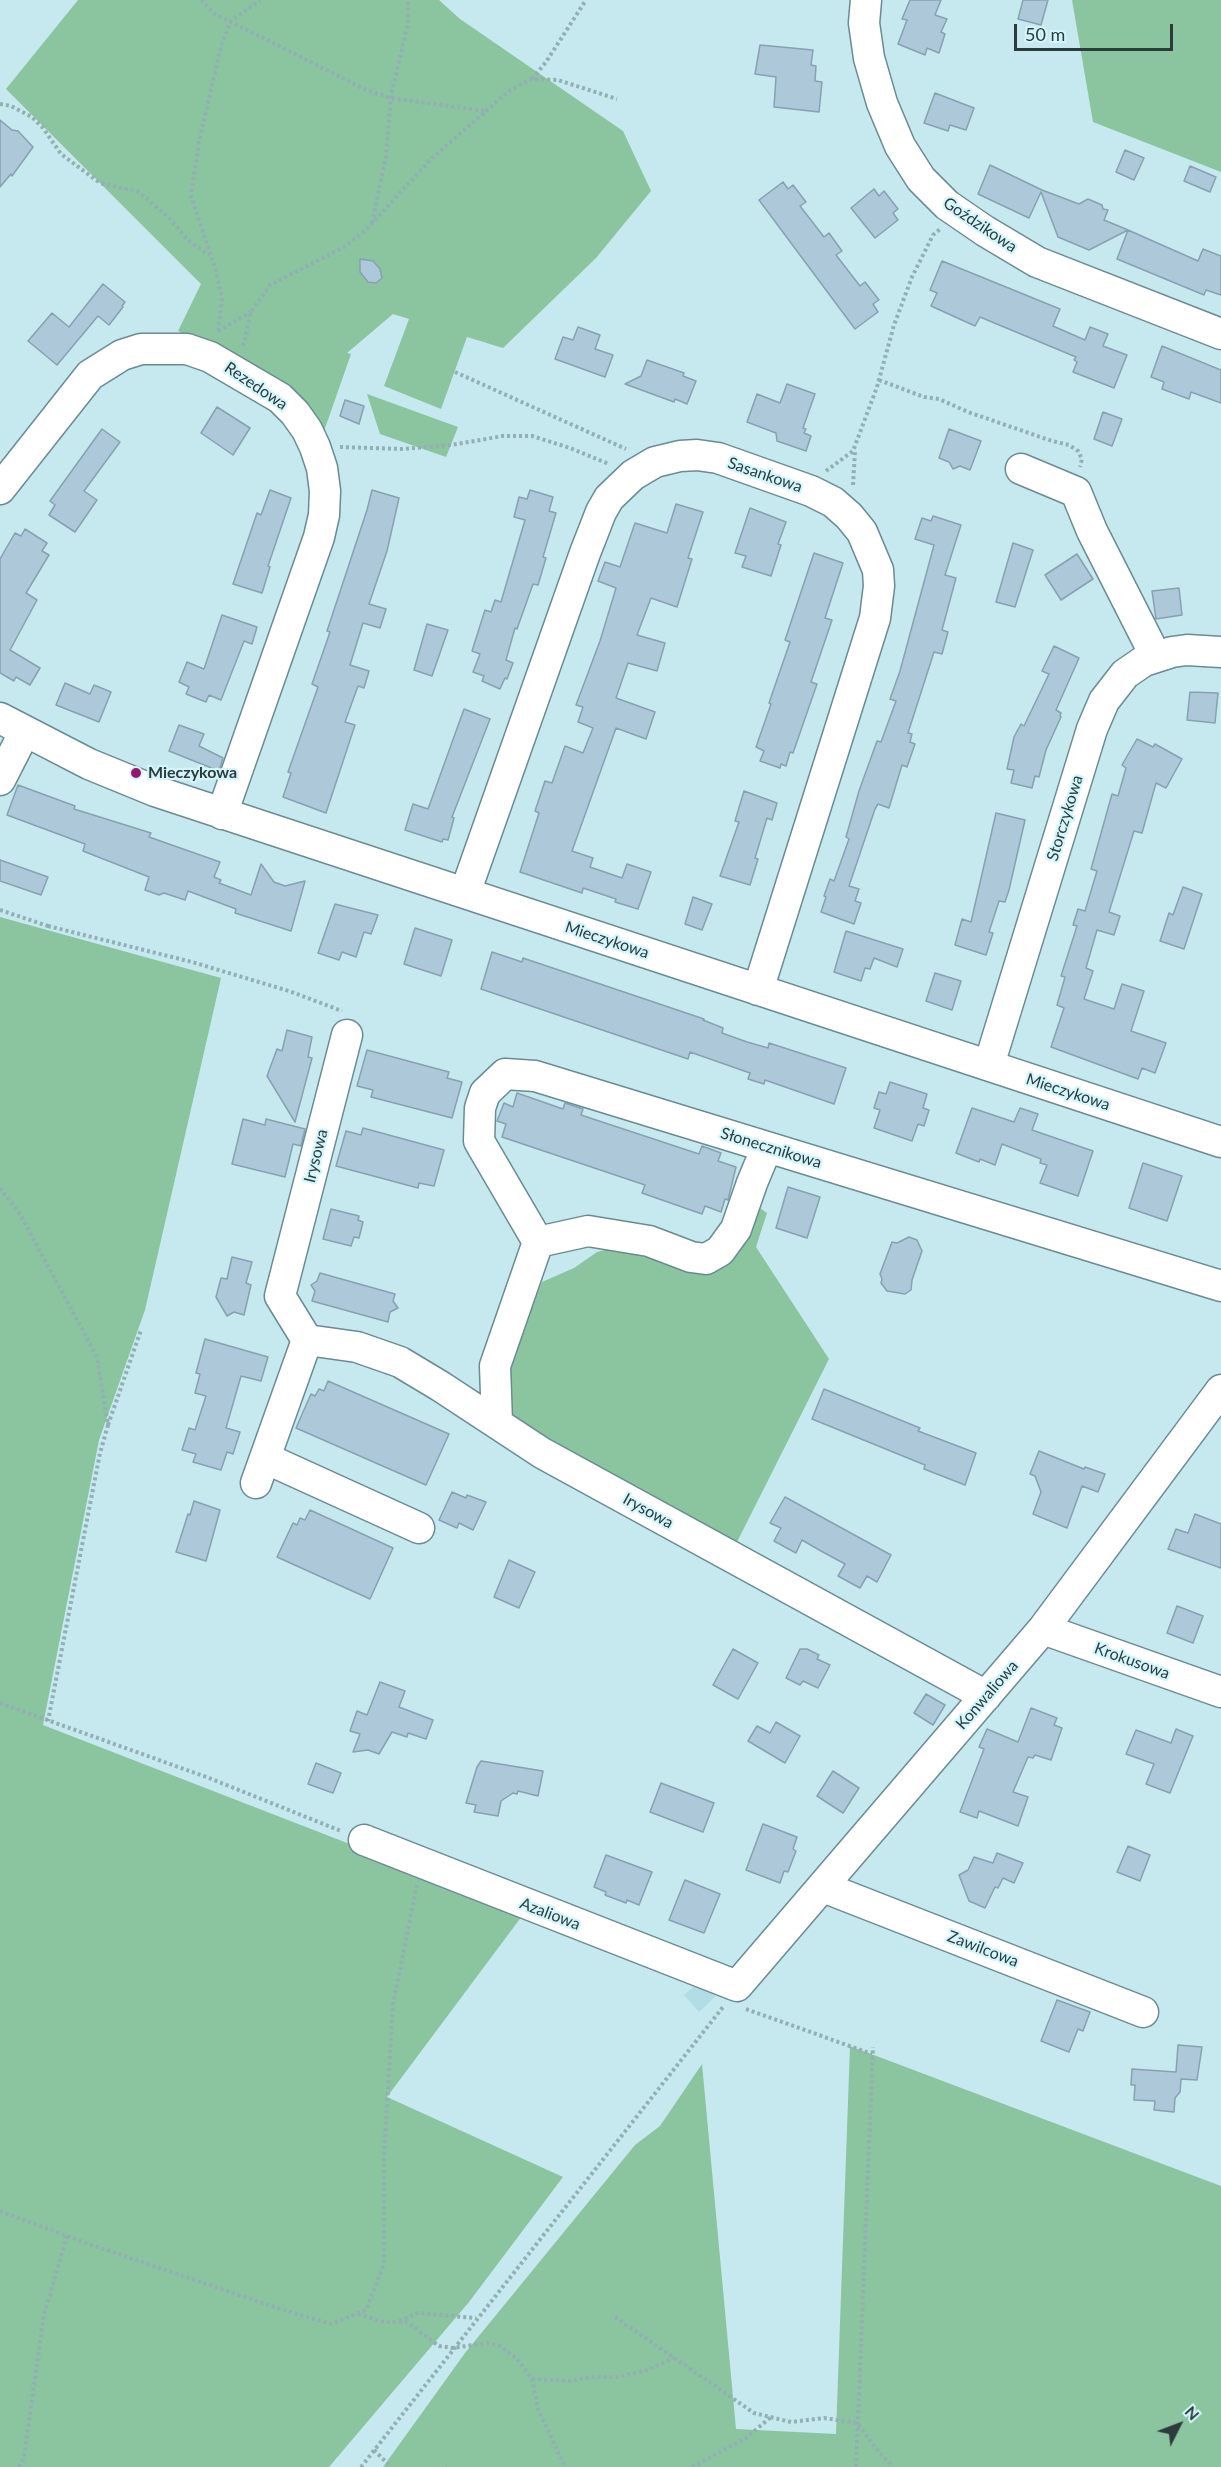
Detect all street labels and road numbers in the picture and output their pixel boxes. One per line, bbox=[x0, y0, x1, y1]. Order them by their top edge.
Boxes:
street label: Goździkowa bbox=[940, 193, 1020, 257]
street label: Rezedowa bbox=[221, 358, 291, 414]
street label: Sasankowa bbox=[725, 453, 805, 497]
street label: Storczykowa bbox=[1043, 773, 1087, 863]
street label: Mieczykowa bbox=[563, 917, 651, 963]
street label: Mieczykowa bbox=[1024, 1069, 1112, 1115]
street label: Słonecznikowa bbox=[718, 1124, 824, 1172]
street label: Irysowa bbox=[300, 1127, 332, 1185]
street label: Irysowa bbox=[619, 1489, 677, 1533]
street label: Krokusowa bbox=[1092, 1639, 1172, 1683]
street label: Konwaliowa bbox=[952, 1656, 1022, 1734]
street label: Azaliowa bbox=[517, 1894, 583, 1934]
street label: Zawilcowa bbox=[945, 1927, 1021, 1971]

